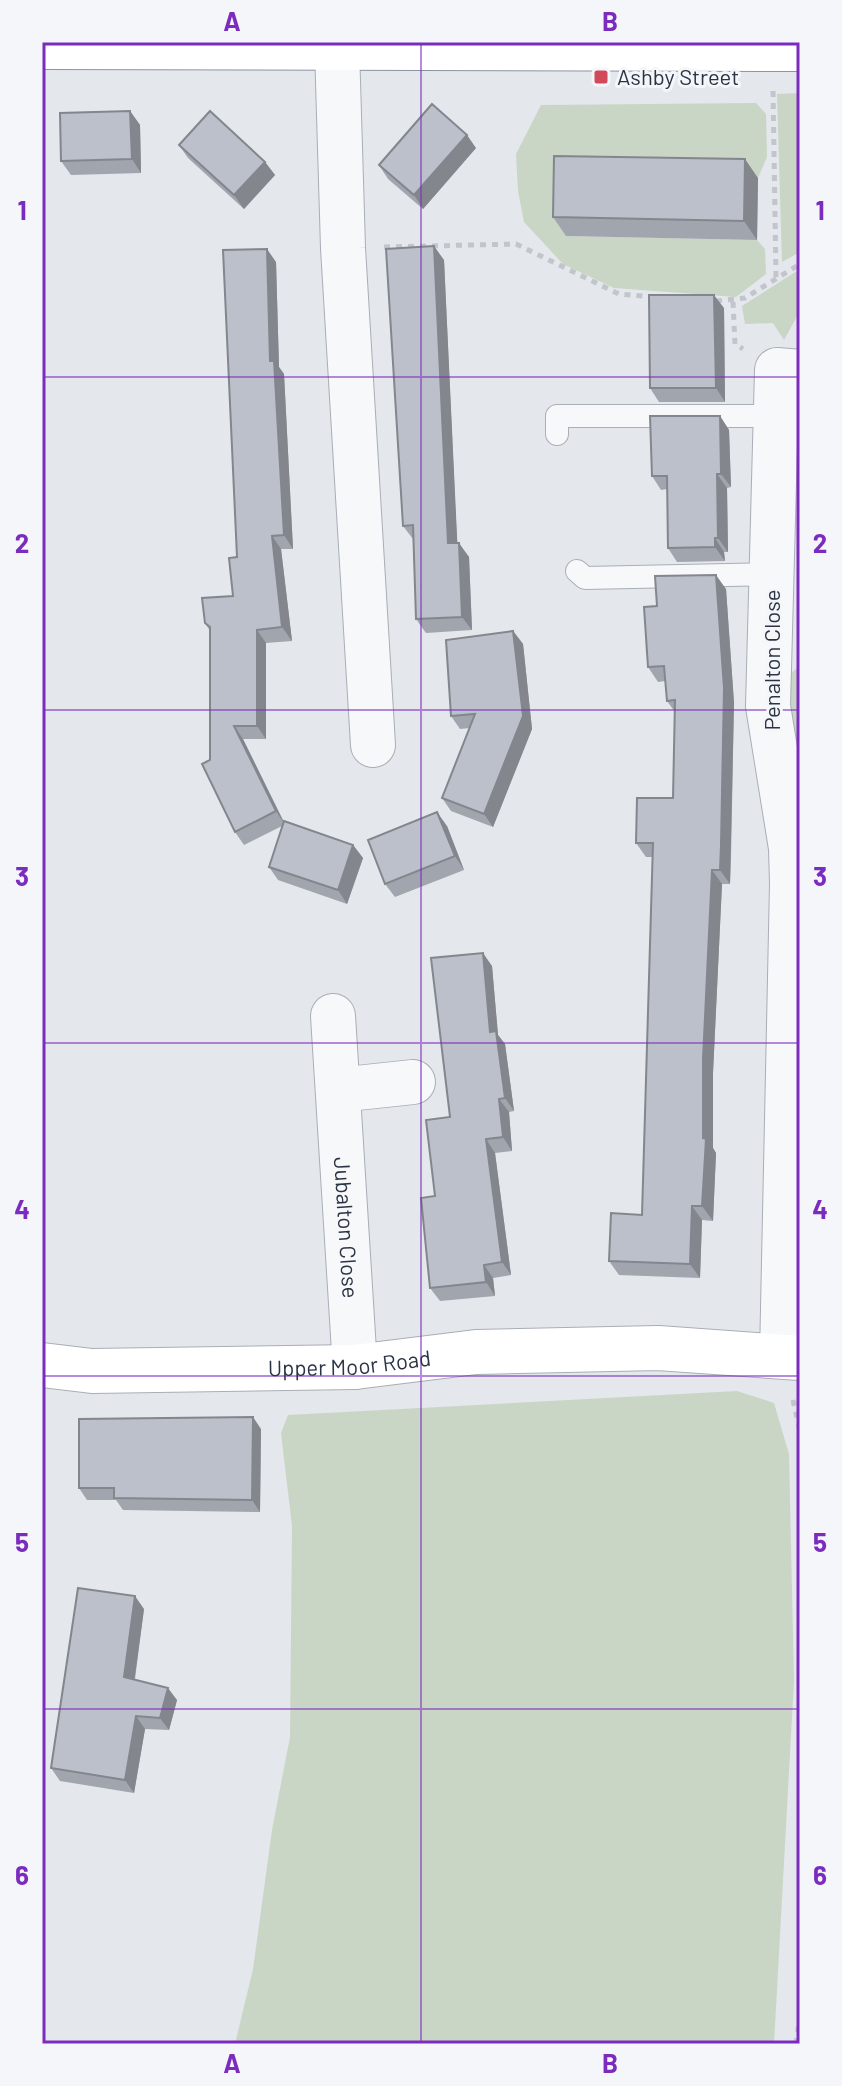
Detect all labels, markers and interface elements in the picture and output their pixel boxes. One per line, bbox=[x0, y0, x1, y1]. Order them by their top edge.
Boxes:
text: A bbox=[223, 5, 241, 36]
text: B bbox=[602, 5, 618, 36]
place label: Ashby Street bbox=[617, 63, 739, 89]
marker: Ashby Street bbox=[592, 68, 610, 86]
text: 1 bbox=[17, 194, 27, 225]
text: 1 bbox=[815, 194, 825, 225]
text: 2 bbox=[15, 527, 29, 558]
text: 2 bbox=[813, 527, 827, 558]
street label: Penalton Close bbox=[758, 589, 784, 731]
text: 3 bbox=[15, 860, 29, 891]
text: 3 bbox=[813, 860, 827, 891]
street label: Jubalton Close bbox=[330, 1156, 365, 1299]
text: 4 bbox=[14, 1193, 30, 1224]
text: 4 bbox=[812, 1193, 828, 1224]
street label: Upper Moor Road bbox=[268, 1344, 432, 1380]
text: 5 bbox=[15, 1526, 29, 1557]
text: 5 bbox=[813, 1526, 827, 1557]
text: 6 bbox=[15, 1859, 29, 1890]
text: 6 bbox=[813, 1859, 827, 1890]
text: A bbox=[223, 2047, 241, 2078]
text: B bbox=[602, 2047, 618, 2078]

